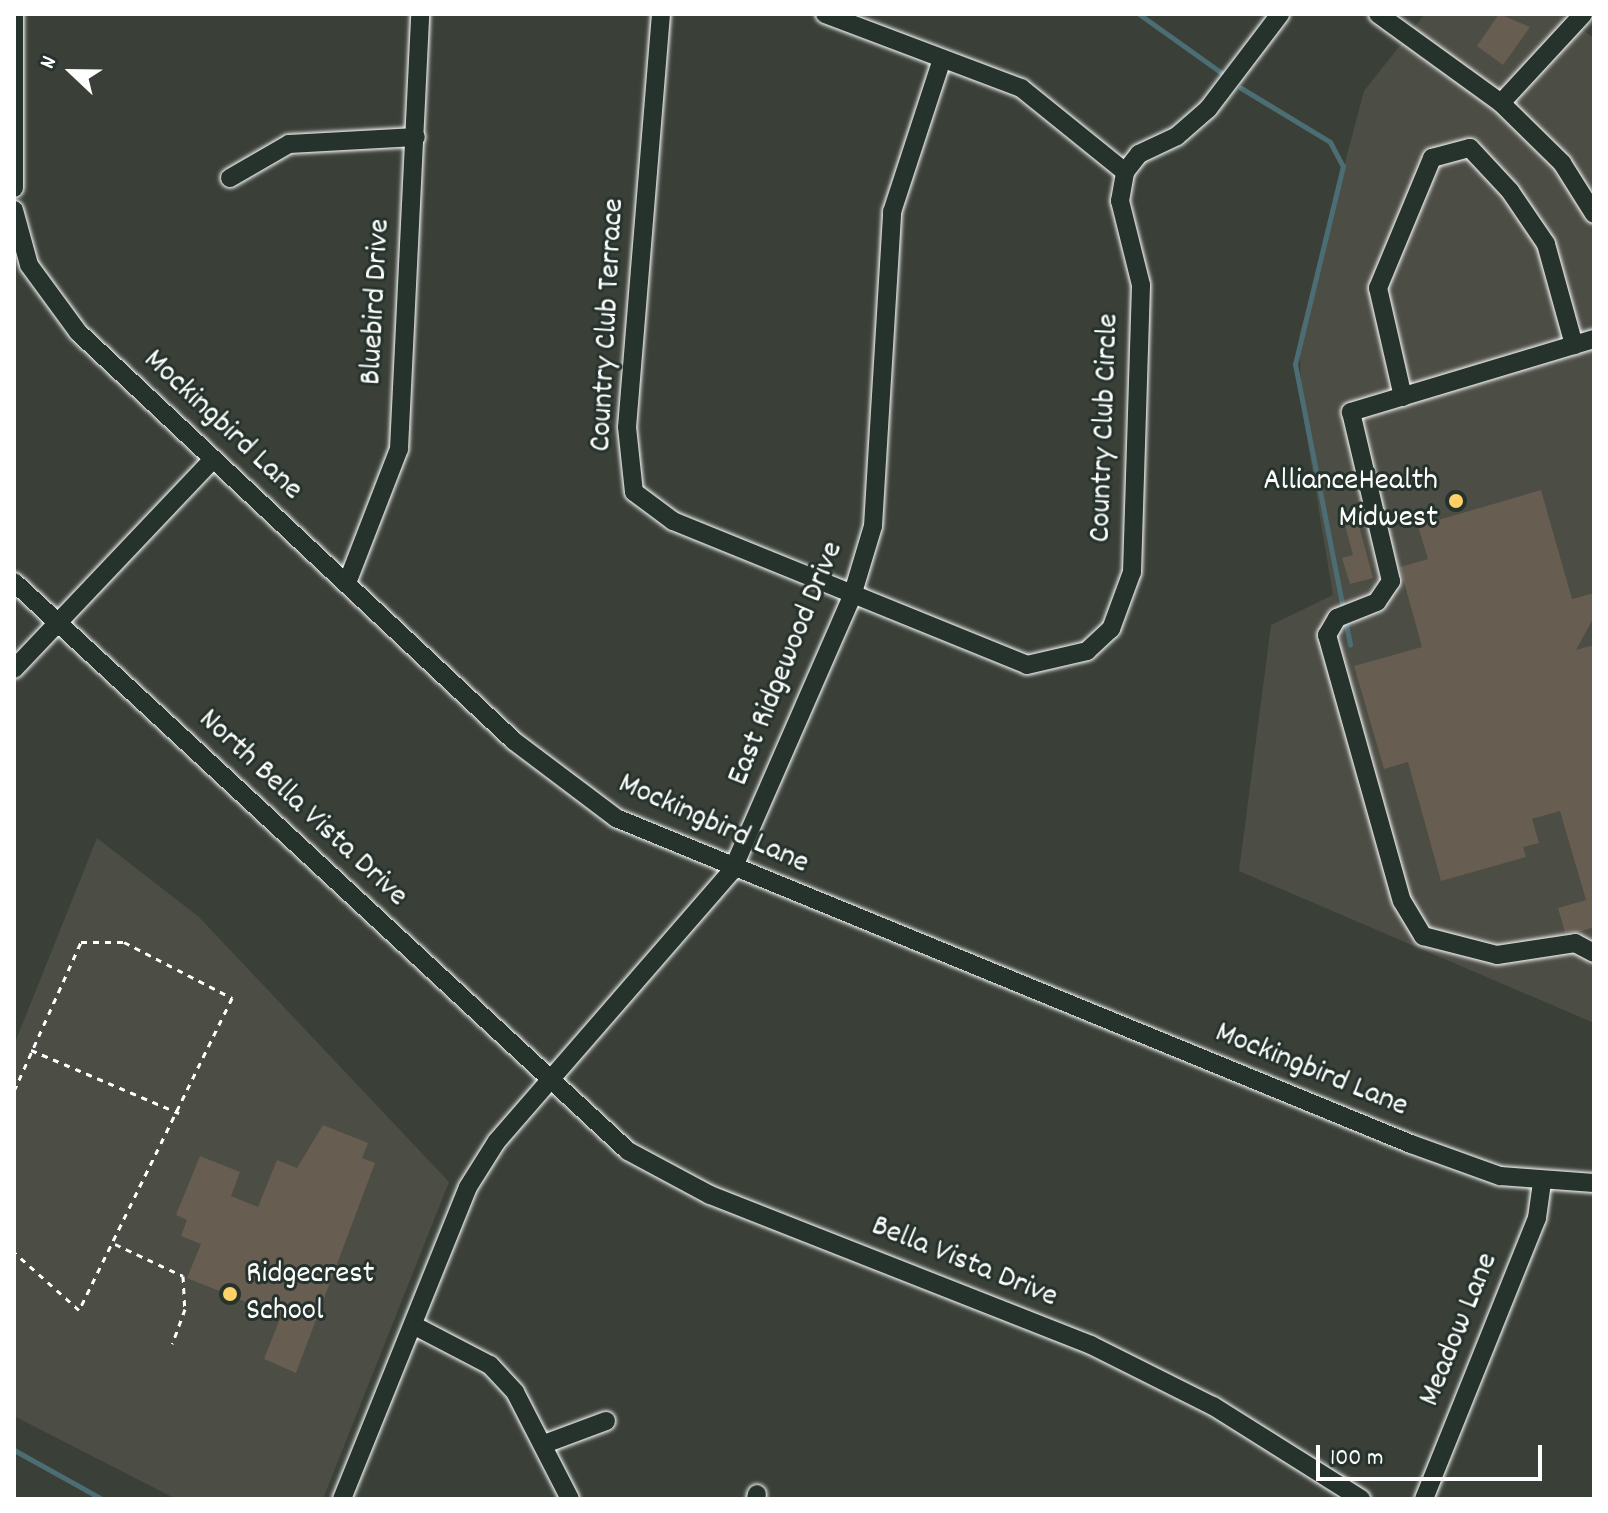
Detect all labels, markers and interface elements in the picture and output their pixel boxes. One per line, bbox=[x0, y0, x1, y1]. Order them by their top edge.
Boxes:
north arrow bbox=[32, 32, 112, 112]
text: N bbox=[33, 52, 66, 74]
street label: Country Club Terrace bbox=[583, 197, 635, 453]
street label: Bluebird Drive bbox=[353, 218, 401, 386]
street label: Country Club Circle bbox=[1083, 313, 1129, 543]
street label: Mockingbird Lane bbox=[134, 342, 310, 510]
place label: AllianceHealth Midwest bbox=[1263, 464, 1438, 539]
marker: AllianceHealth Midwest bbox=[1445, 490, 1467, 512]
street label: East Ridgewood Drive bbox=[721, 536, 853, 792]
street label: North Bella Vista Drive bbox=[189, 702, 415, 916]
street label: Mockingbird Lane bbox=[612, 766, 814, 884]
street label: Mockingbird Lane bbox=[1209, 1015, 1413, 1127]
street label: Bella Vista Drive bbox=[865, 1208, 1063, 1318]
street label: Meadow Lane bbox=[1412, 1248, 1508, 1412]
place label: Ridgecrest School bbox=[246, 1257, 375, 1332]
marker: Ridgecrest School bbox=[221, 1285, 239, 1303]
scale bar bbox=[1320, 1429, 1546, 1479]
text: 100 m bbox=[1330, 1442, 1383, 1476]

